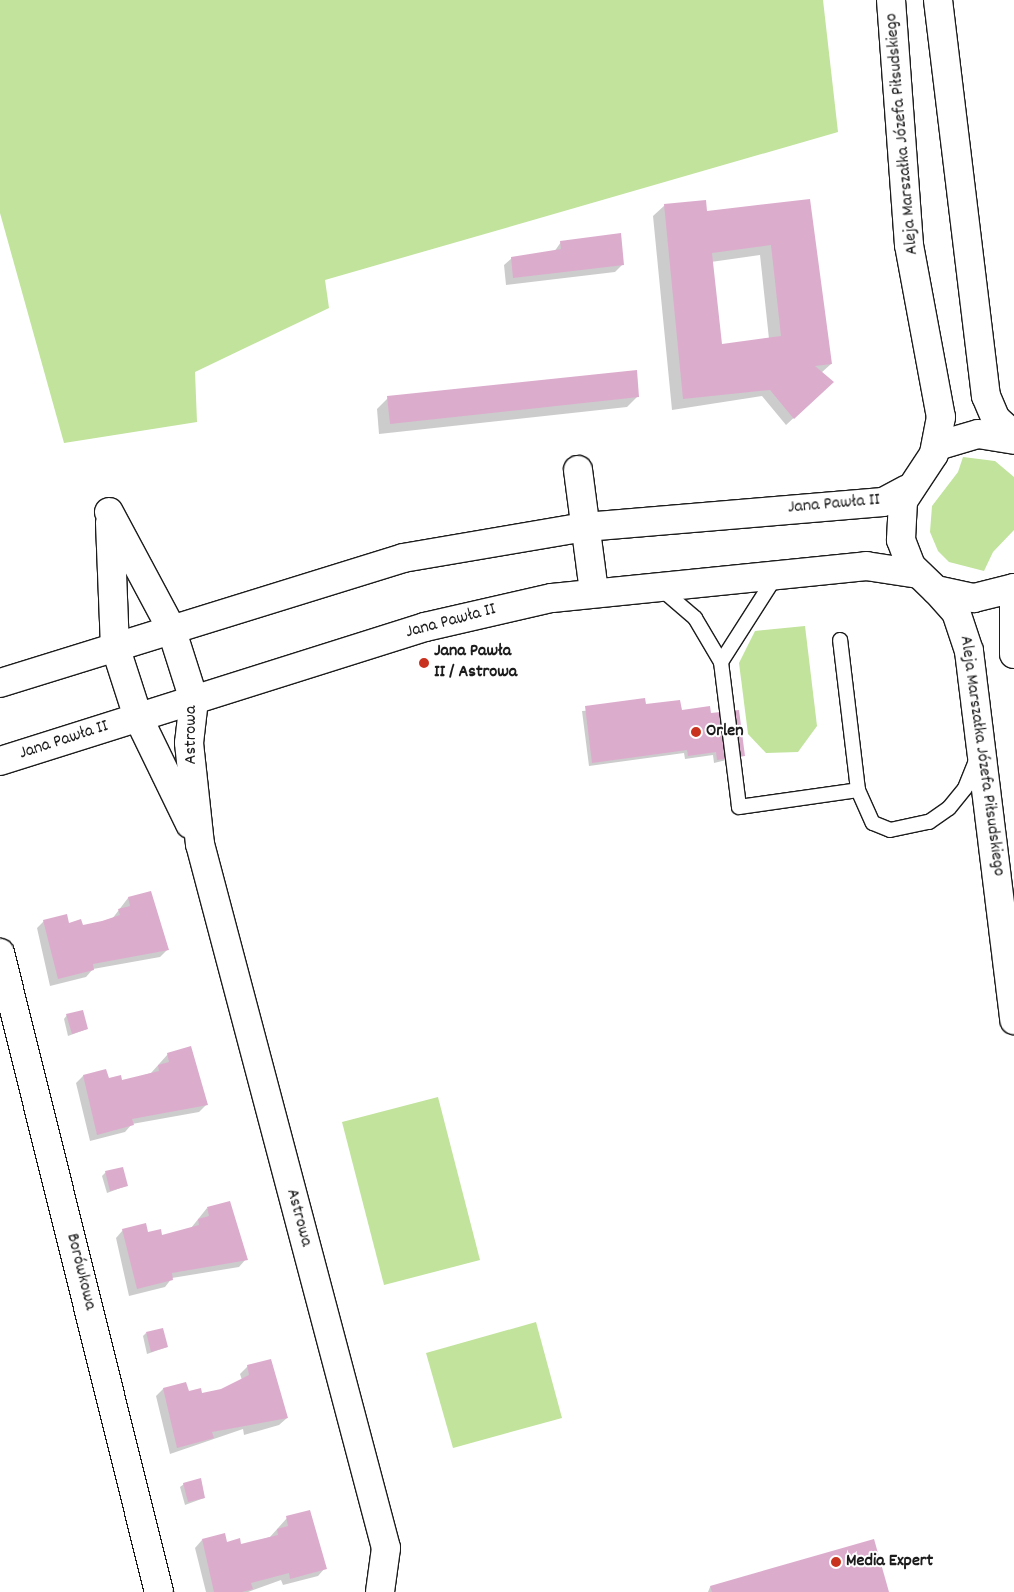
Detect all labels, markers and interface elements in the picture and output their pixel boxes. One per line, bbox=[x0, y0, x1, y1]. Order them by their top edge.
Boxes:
street label: Aleja Marszałka Józefa Piłsudskiego bbox=[882, 12, 924, 256]
street label: Jana Pawła II bbox=[787, 490, 881, 520]
street label: Jana Pawła II bbox=[404, 600, 498, 644]
street label: Aleja Marszałka Józefa Piłsudskiego bbox=[953, 634, 1009, 878]
place label: Jana Pawła II / Astrowa bbox=[434, 642, 517, 684]
marker: Jana Pawła II / Astrowa bbox=[418, 657, 430, 669]
street label: Astrowa bbox=[181, 706, 203, 764]
street label: Jana Pawła II bbox=[17, 716, 111, 766]
place label: Orlen bbox=[706, 721, 744, 743]
marker: Orlen bbox=[690, 726, 702, 738]
street label: Astrowa bbox=[280, 1187, 316, 1249]
street label: Borówkowa bbox=[60, 1231, 100, 1313]
place label: Media Expert bbox=[846, 1551, 933, 1573]
marker: Media Expert bbox=[830, 1556, 842, 1568]

